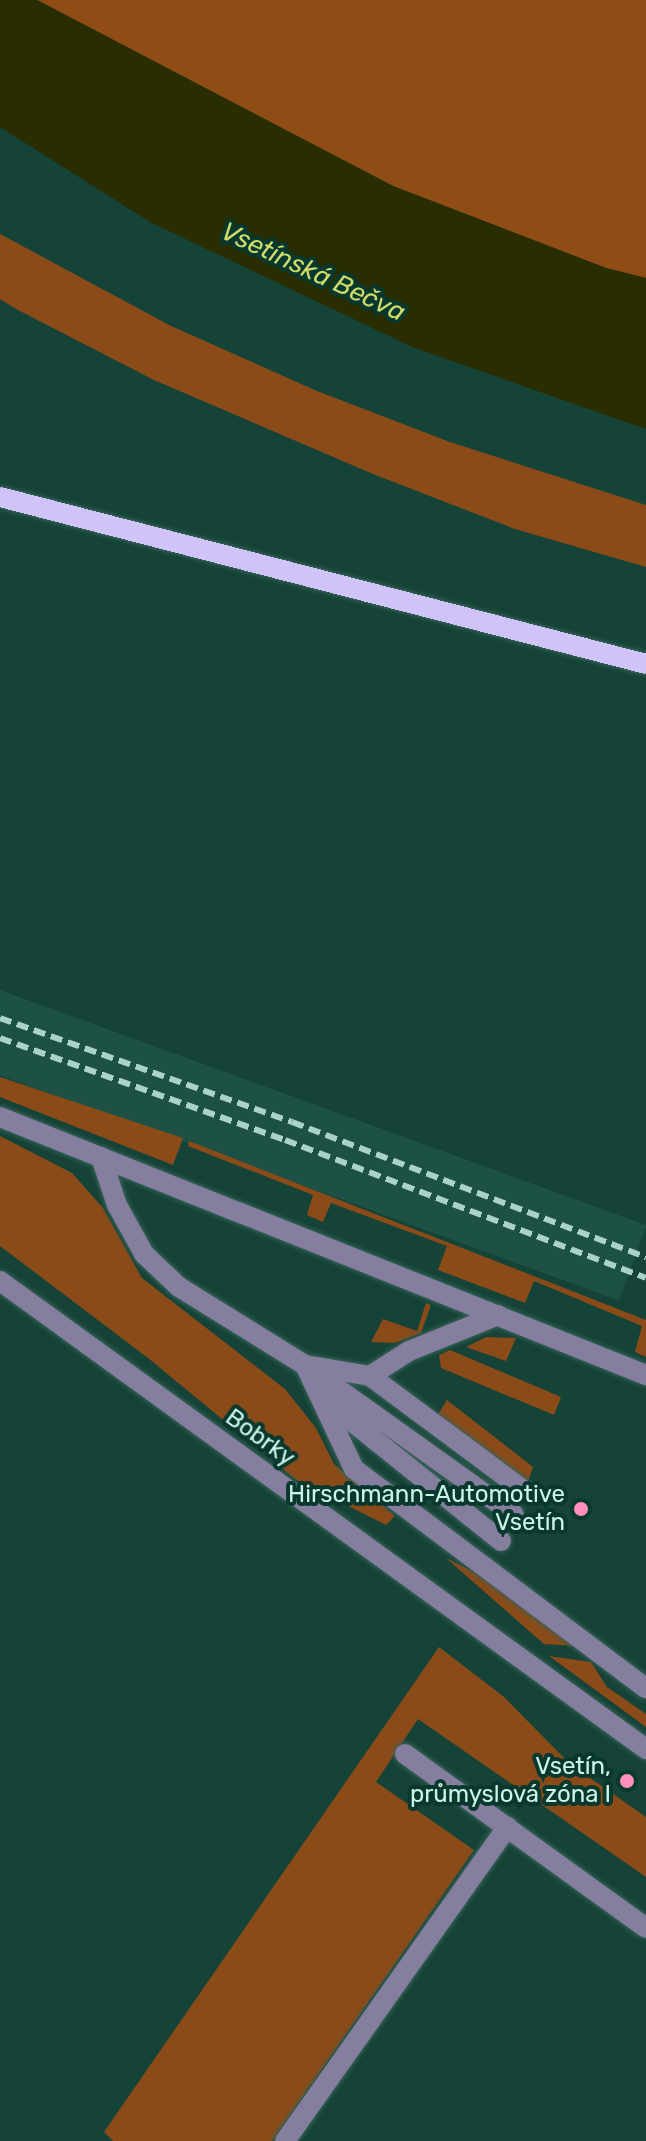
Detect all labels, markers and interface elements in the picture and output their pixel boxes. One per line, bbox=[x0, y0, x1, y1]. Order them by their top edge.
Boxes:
water label: Vsetínská Bečva bbox=[216, 216, 410, 328]
street label: Bobrky bbox=[220, 1403, 300, 1473]
place label: Hirschmann-Automotive Vsetín bbox=[288, 1481, 565, 1537]
marker: Hirschmann-Automotive Vsetín bbox=[572, 1500, 590, 1518]
place label: Vsetín, průmyslová zóna I bbox=[410, 1753, 611, 1809]
marker: Vsetín, průmyslová zóna I bbox=[618, 1772, 636, 1790]

